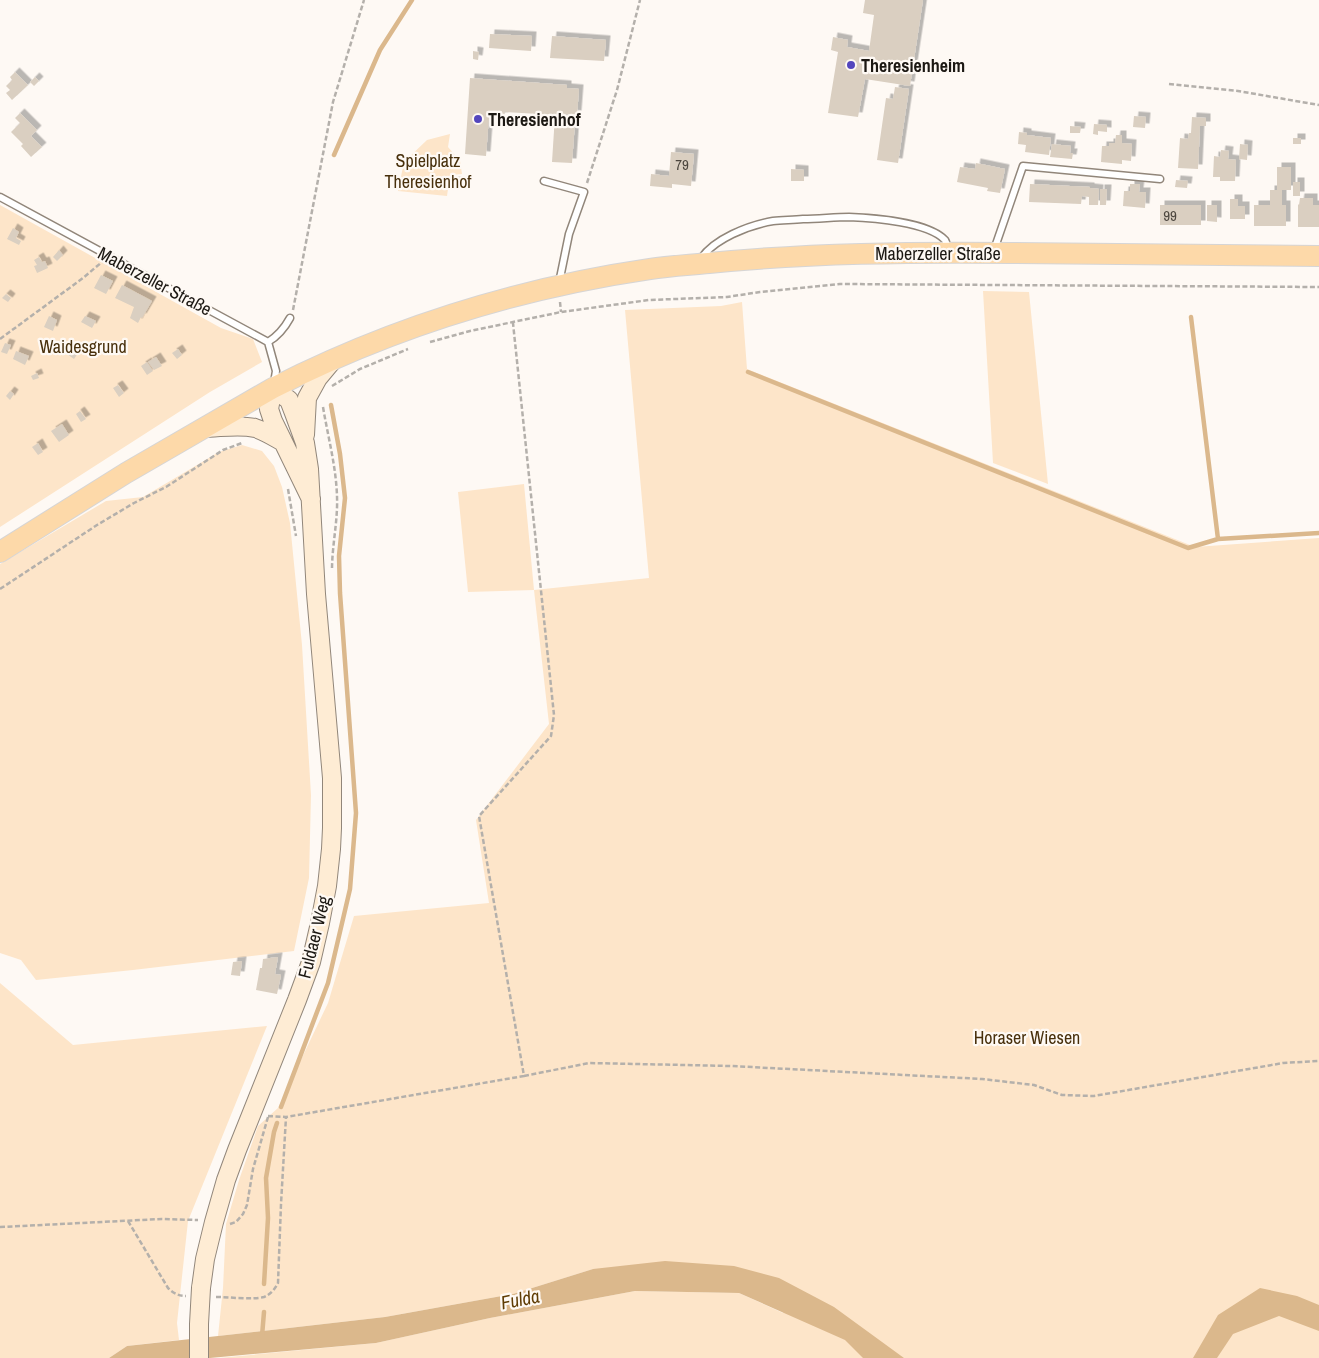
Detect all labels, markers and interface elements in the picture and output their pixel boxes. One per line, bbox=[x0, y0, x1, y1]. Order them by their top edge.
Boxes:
place label: Theresienheim bbox=[861, 53, 965, 78]
marker: Theresienheim bbox=[845, 59, 857, 71]
place label: Theresienhof bbox=[488, 107, 581, 132]
marker: Theresienhof bbox=[472, 113, 484, 125]
park label: Spielplatz Theresienhof bbox=[385, 148, 472, 194]
house number: 79 bbox=[675, 154, 689, 175]
house number: 99 bbox=[1163, 205, 1177, 226]
street label: Maberzeller Straße bbox=[94, 241, 216, 321]
street label: Maberzeller Straße bbox=[875, 241, 1001, 266]
park label: Waidesgrund bbox=[39, 334, 127, 359]
street label: Fuldaer Weg bbox=[292, 892, 337, 981]
park label: Horaser Wiesen bbox=[974, 1025, 1080, 1050]
water label: Fulda bbox=[498, 1282, 542, 1315]

